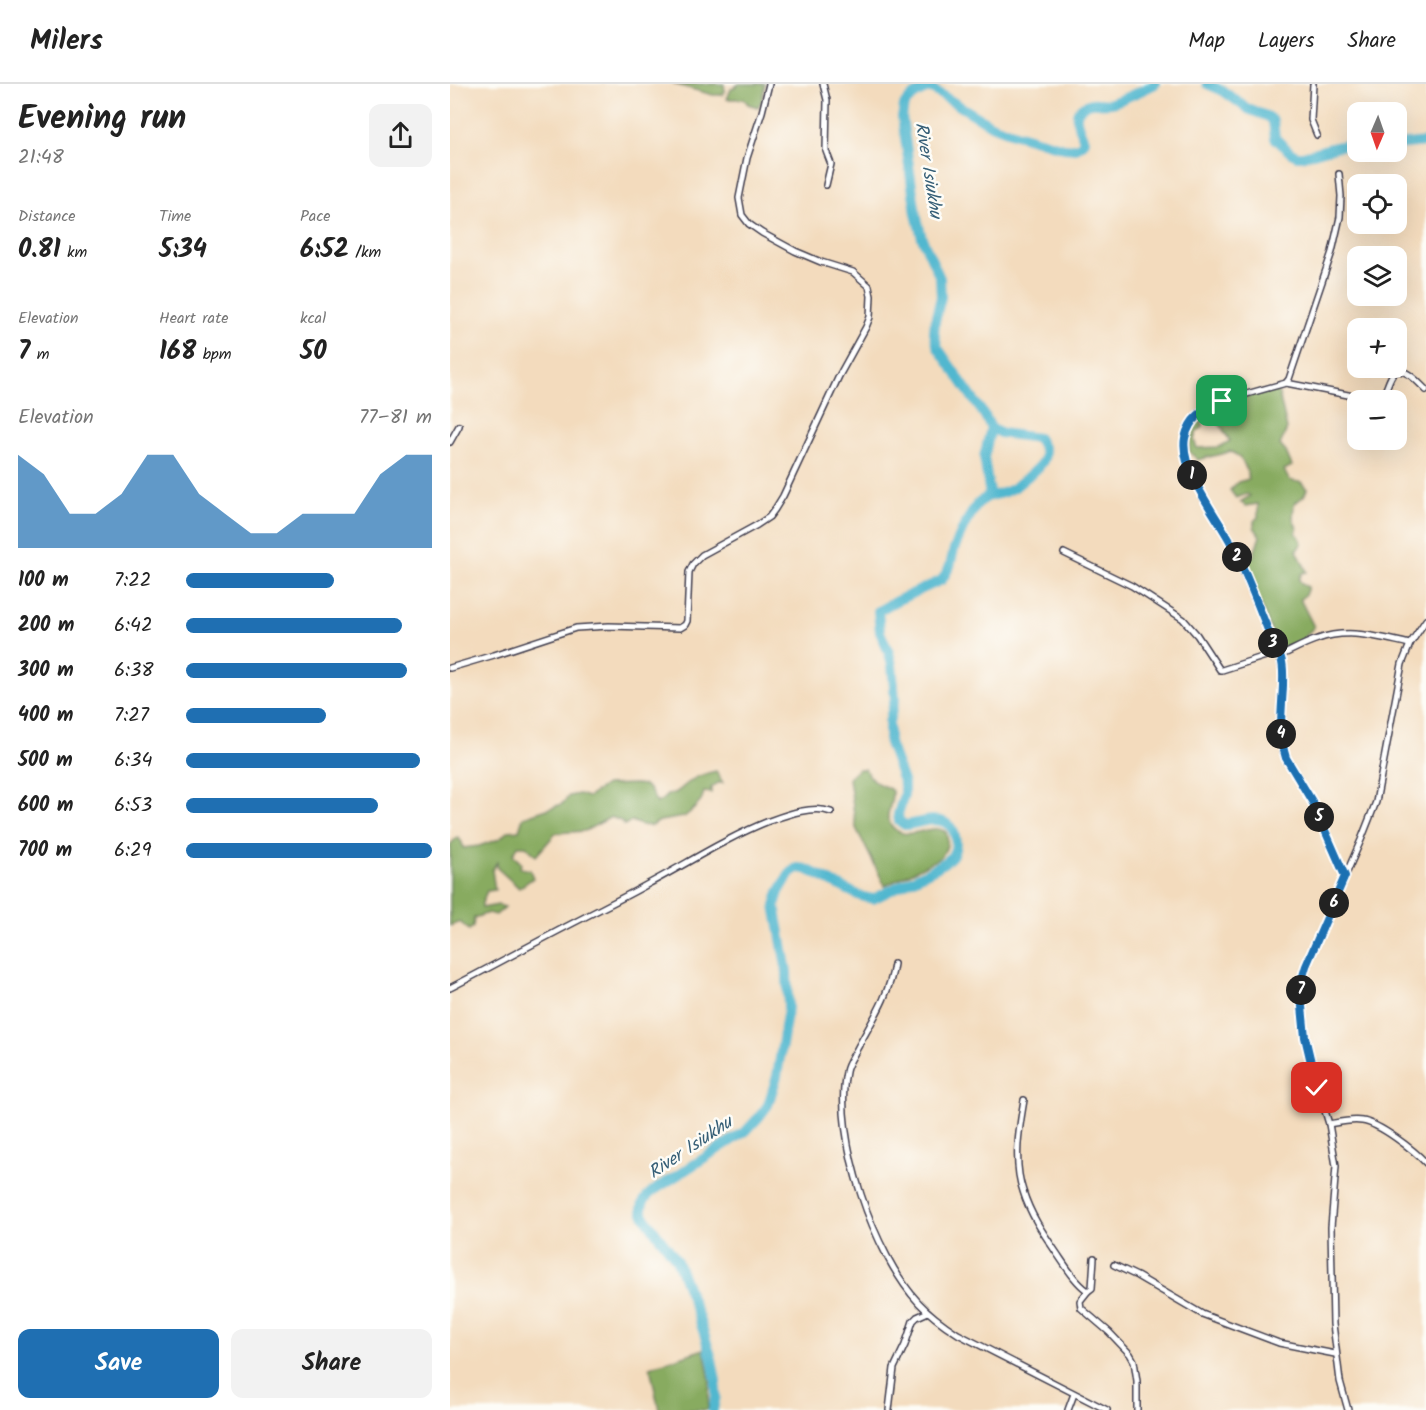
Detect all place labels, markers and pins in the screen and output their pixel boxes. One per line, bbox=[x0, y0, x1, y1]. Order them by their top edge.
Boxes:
pin bbox=[1196, 375, 1247, 426]
pin: 1 bbox=[1177, 460, 1207, 490]
pin: 2 bbox=[1222, 542, 1252, 572]
pin: 3 bbox=[1258, 628, 1288, 658]
pin: 4 bbox=[1266, 719, 1296, 749]
pin: 5 bbox=[1304, 802, 1334, 832]
pin: 6 bbox=[1319, 888, 1349, 918]
pin: 7 bbox=[1286, 975, 1316, 1005]
pin bbox=[1291, 1062, 1342, 1113]

